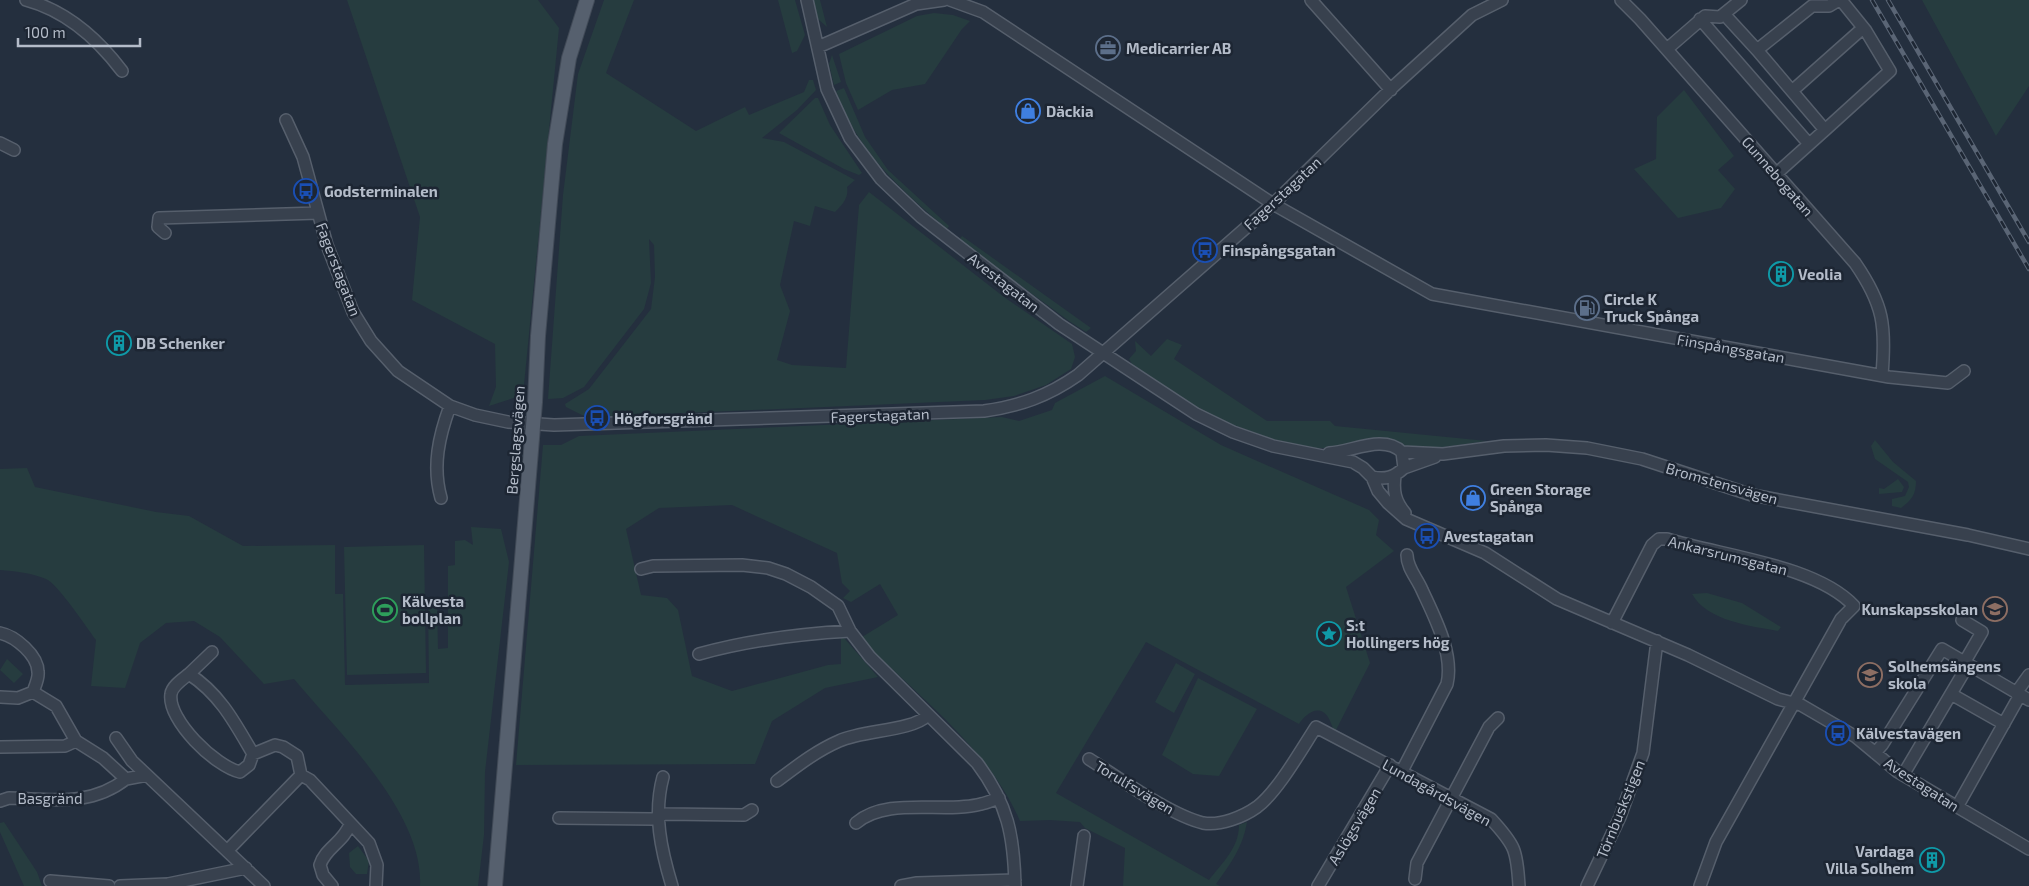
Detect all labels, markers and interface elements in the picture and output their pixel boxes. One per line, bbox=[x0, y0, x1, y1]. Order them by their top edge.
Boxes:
scale bar bbox=[18, 15, 140, 47]
text: 100 m bbox=[25, 23, 66, 41]
office icon: Medicarrier AB bbox=[1095, 35, 1121, 61]
place label: Medicarrier AB bbox=[1126, 39, 1231, 57]
shop icon: Däckia bbox=[1015, 98, 1041, 124]
place label: Däckia bbox=[1046, 102, 1094, 120]
street label: Gunnebogatan bbox=[1738, 132, 1818, 220]
street label: Fagerstagatan bbox=[1240, 153, 1324, 233]
bus stop icon: Godsterminalen bbox=[293, 178, 319, 204]
place label: Godsterminalen bbox=[324, 182, 438, 200]
street label: Fagerstagatan bbox=[313, 220, 365, 318]
bus stop icon: Finspångsgatan bbox=[1192, 237, 1218, 263]
place label: Finspångsgatan bbox=[1222, 241, 1336, 259]
street label: Avestagatan bbox=[965, 249, 1043, 315]
building icon: Veolia bbox=[1768, 261, 1794, 287]
place label: Veolia bbox=[1798, 265, 1842, 283]
place label: Circle K Truck Spånga bbox=[1604, 290, 1699, 325]
fuel station icon: Circle K Truck Spånga bbox=[1574, 295, 1600, 321]
building icon: DB Schenker bbox=[106, 330, 132, 356]
street label: Finspångsgatan bbox=[1676, 330, 1786, 366]
place label: DB Schenker bbox=[136, 334, 226, 352]
street label: Bergslagsvägen bbox=[502, 385, 528, 495]
street label: Fagerstagatan bbox=[830, 404, 930, 426]
bus stop icon: Högforsgränd bbox=[584, 405, 610, 431]
place label: Högforsgränd bbox=[614, 409, 713, 427]
street label: Bromstensvägen bbox=[1664, 458, 1780, 508]
place label: Green Storage Spånga bbox=[1490, 480, 1591, 515]
shop icon: Green Storage Spånga bbox=[1460, 485, 1486, 511]
bus stop icon: Avestagatan bbox=[1414, 523, 1440, 549]
place label: Avestagatan bbox=[1444, 527, 1534, 545]
street label: Ankarsrumsgatan bbox=[1667, 532, 1789, 578]
place label: Kälvesta bollplan bbox=[402, 592, 464, 627]
school or university icon: Kunskapsskolan bbox=[1982, 596, 2008, 622]
sports icon: Kälvesta bollplan bbox=[372, 597, 398, 623]
place label: Kunskapsskolan bbox=[1861, 600, 1978, 618]
place label: S:t Hollingers hög bbox=[1346, 616, 1450, 651]
place icon: S:t Hollingers hög bbox=[1316, 621, 1342, 647]
place label: Solhemsängens skola bbox=[1888, 657, 2001, 692]
school or university icon: Solhemsängens skola bbox=[1857, 662, 1883, 688]
bus stop icon: Kälvestavägen bbox=[1825, 720, 1851, 746]
place label: Kälvestavägen bbox=[1856, 724, 1961, 742]
street label: Avestagatan bbox=[1881, 753, 1963, 815]
street label: Lundagårdsvägen bbox=[1379, 755, 1495, 829]
street label: Torulfsvägen bbox=[1092, 756, 1178, 818]
street label: Törnbuskstigen bbox=[1592, 757, 1648, 861]
street label: Aslögsvägen bbox=[1324, 784, 1384, 868]
street label: Basgränd bbox=[17, 789, 83, 807]
place label: Vardaga Villa Solhem bbox=[1825, 842, 1914, 877]
building icon: Vardaga Villa Solhem bbox=[1919, 847, 1945, 873]

